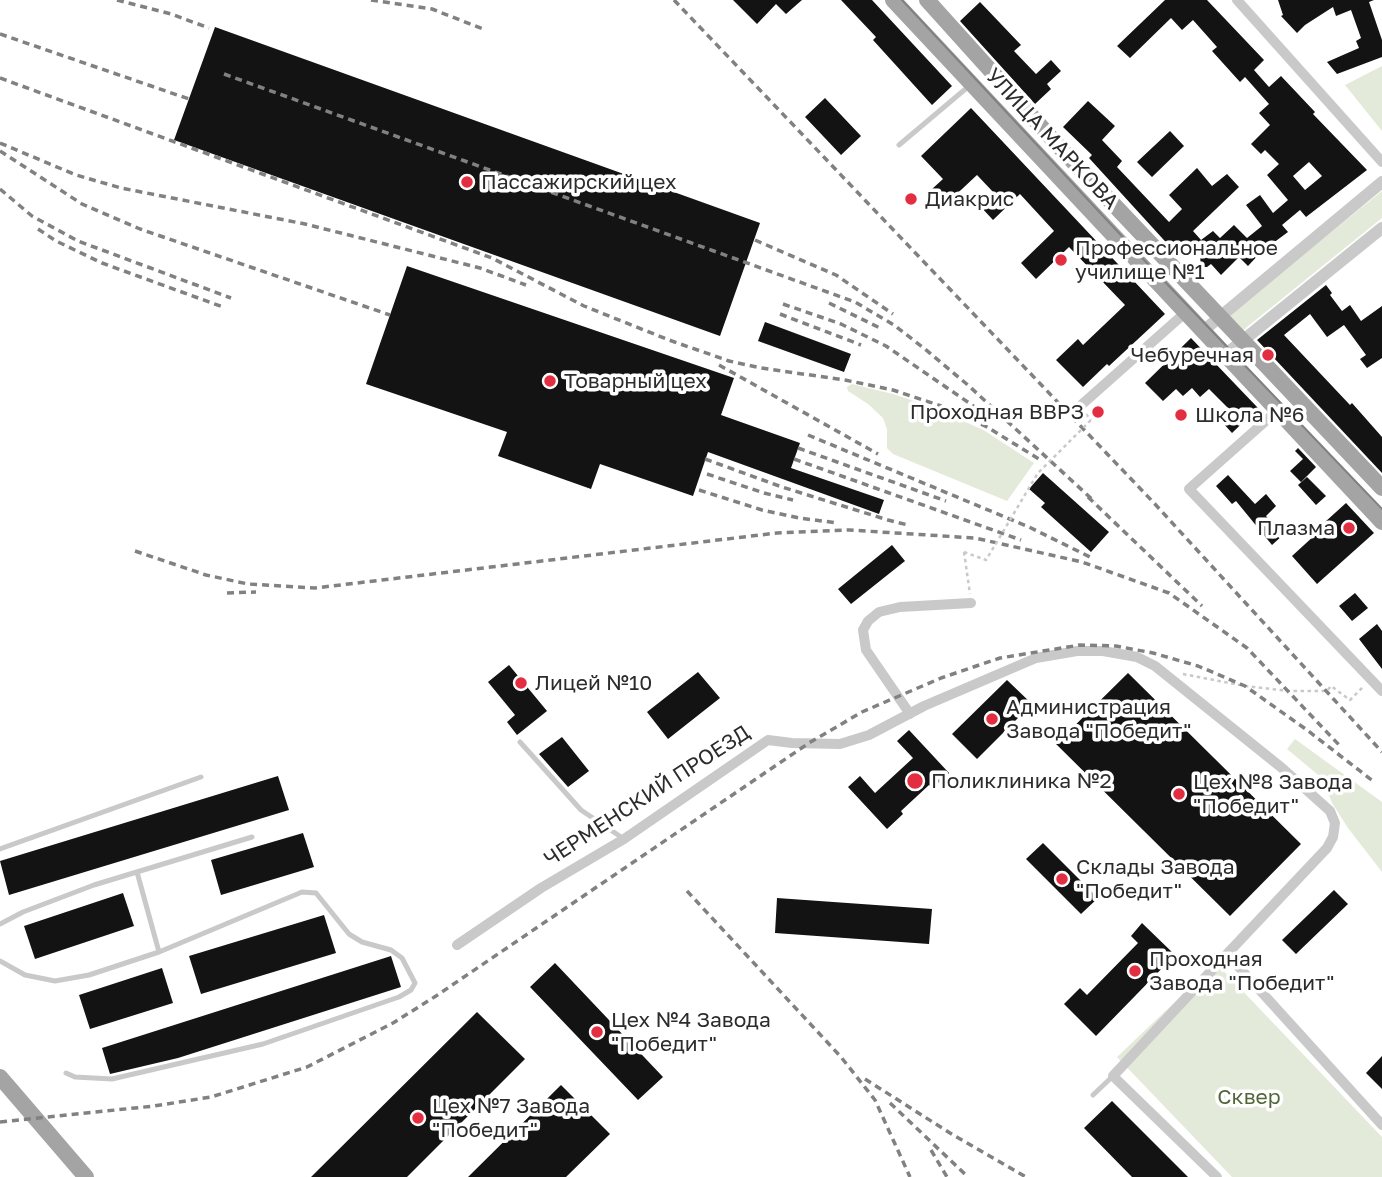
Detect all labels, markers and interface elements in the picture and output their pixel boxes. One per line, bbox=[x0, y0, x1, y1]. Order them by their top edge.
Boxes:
street label: УЛИЦА МАРКОВА bbox=[980, 63, 1124, 215]
place label: Пассажирский цех bbox=[481, 169, 677, 195]
marker: Пассажирский цех bbox=[459, 174, 475, 190]
place label: Диакрис bbox=[925, 186, 1014, 212]
marker: Диакрис bbox=[903, 191, 919, 207]
place label: Профессиональное училище №1 bbox=[1075, 235, 1278, 285]
marker: Профессиональное училище №1 bbox=[1053, 252, 1069, 268]
place label: Чебуречная bbox=[1131, 342, 1254, 368]
marker: Чебуречная bbox=[1260, 347, 1276, 363]
place label: Товарный цех bbox=[564, 368, 707, 394]
marker: Товарный цех bbox=[542, 373, 558, 389]
place label: Проходная ВВРЗ bbox=[910, 399, 1084, 425]
place label: Школа №6 bbox=[1195, 402, 1305, 428]
marker: Проходная ВВРЗ bbox=[1090, 404, 1106, 420]
marker: Школа №6 bbox=[1173, 407, 1189, 423]
place label: Плазма bbox=[1257, 515, 1335, 541]
marker: Плазма bbox=[1341, 520, 1357, 536]
place label: Лицей №10 bbox=[535, 670, 652, 696]
marker: Лицей №10 bbox=[513, 675, 529, 691]
place label: Администрация Завода "Победит" bbox=[1006, 694, 1191, 744]
marker: Администрация Завода "Победит" bbox=[984, 711, 1000, 727]
street label: ЧЕРМЕНСКИЙ ПРОЕЗД bbox=[539, 720, 755, 872]
place label: Поликлиника №2 bbox=[931, 768, 1112, 794]
place label: Цех №8 Завода "Победит" bbox=[1193, 769, 1353, 819]
marker: Поликлиника №2 bbox=[905, 771, 925, 791]
marker: Цех №8 Завода "Победит" bbox=[1171, 786, 1187, 802]
place label: Склады Завода "Победит" bbox=[1076, 854, 1235, 904]
marker: Склады Завода "Победит" bbox=[1054, 871, 1070, 887]
place label: Проходная Завода "Победит" bbox=[1149, 946, 1334, 996]
marker: Проходная Завода "Победит" bbox=[1127, 963, 1143, 979]
place label: Цех №4 Завода "Победит" bbox=[611, 1007, 771, 1057]
marker: Цех №4 Завода "Победит" bbox=[589, 1024, 605, 1040]
park label: Сквер bbox=[1217, 1084, 1281, 1110]
place label: Цех №7 Завода "Победит" bbox=[432, 1093, 590, 1143]
marker: Цех №7 Завода "Победит" bbox=[410, 1110, 426, 1126]

